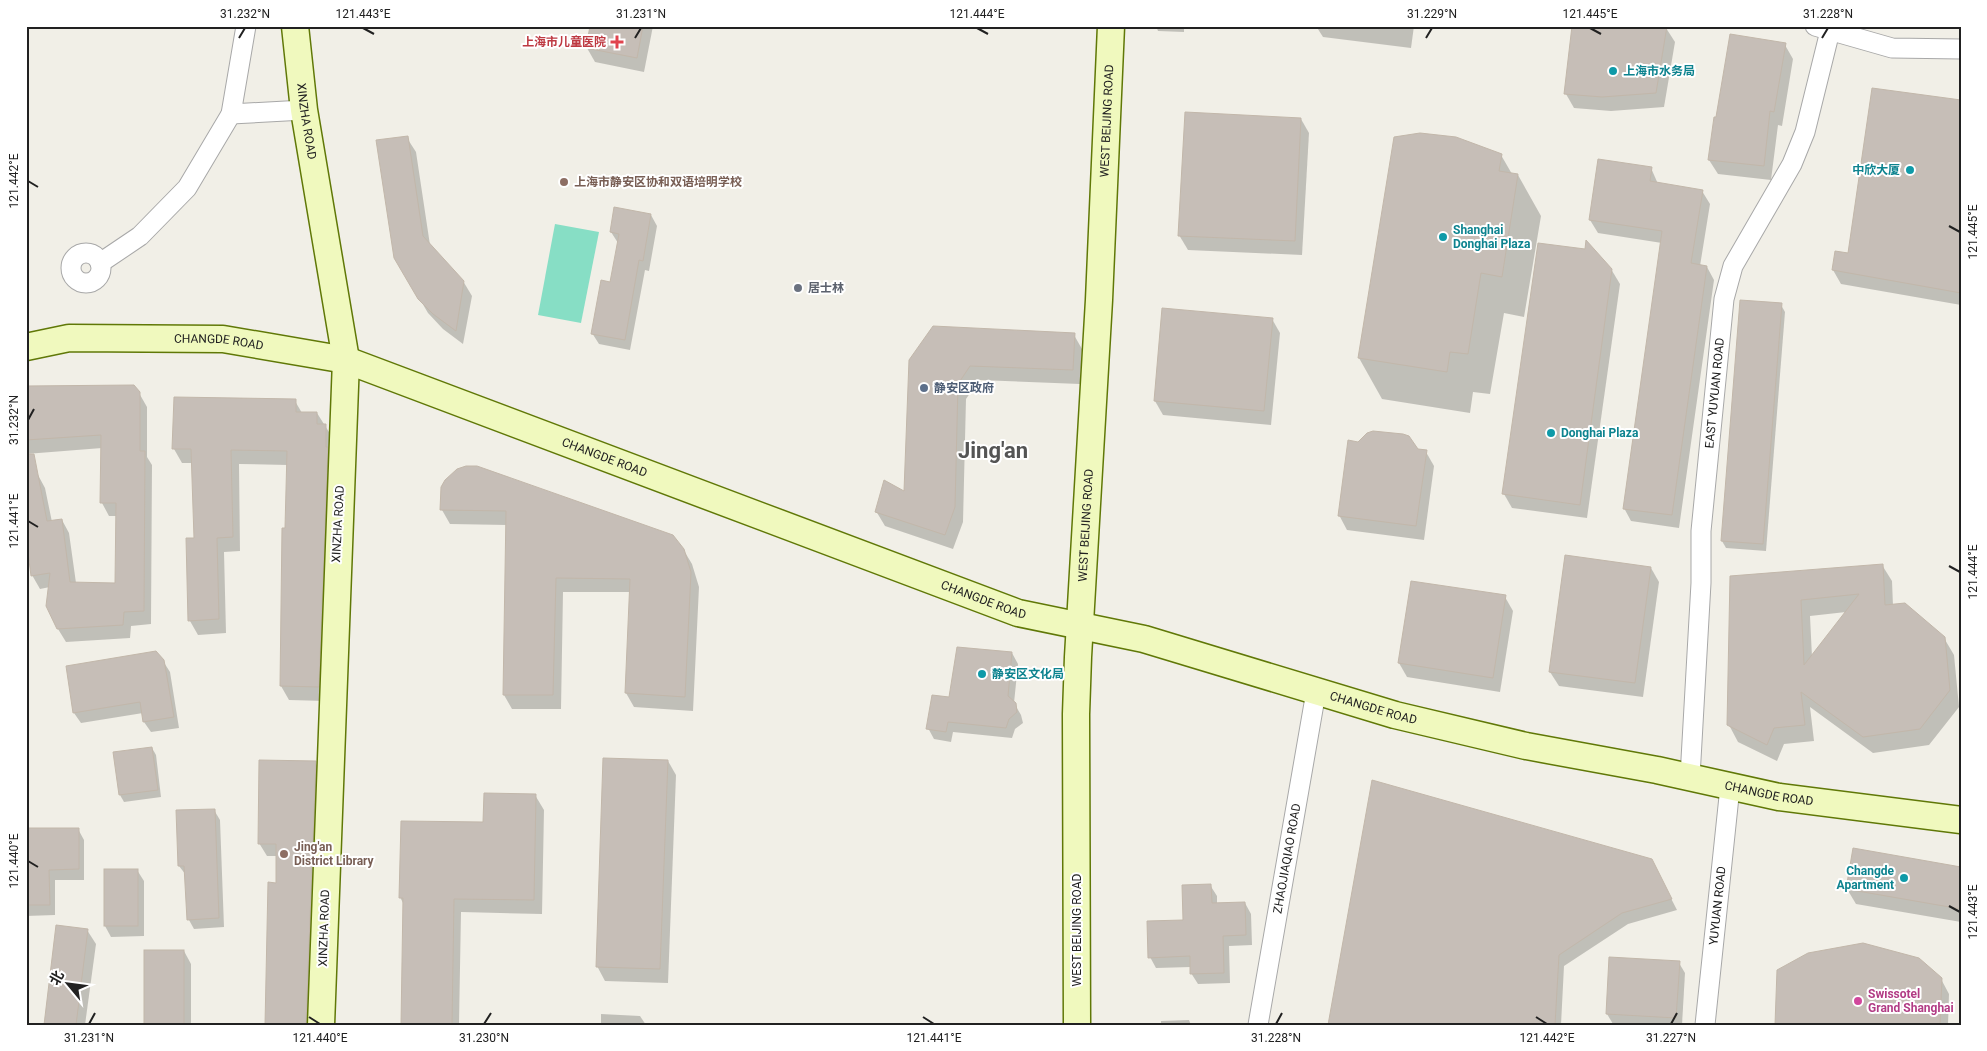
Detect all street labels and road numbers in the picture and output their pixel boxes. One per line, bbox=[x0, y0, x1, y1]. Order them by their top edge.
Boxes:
street label: WEST BEIJING ROAD bbox=[1097, 64, 1116, 178]
street label: XINZHA ROAD bbox=[294, 82, 319, 161]
street label: CHANGDE ROAD bbox=[174, 332, 265, 353]
street label: EAST YUYUAN ROAD bbox=[1702, 337, 1727, 449]
street label: CHANGDE ROAD bbox=[560, 435, 649, 480]
street label: WEST BEIJING ROAD bbox=[1075, 468, 1096, 582]
street label: XINZHA ROAD bbox=[329, 485, 347, 563]
street label: CHANGDE ROAD bbox=[939, 578, 1028, 622]
street label: CHANGDE ROAD bbox=[1328, 689, 1418, 727]
street label: CHANGDE ROAD bbox=[1723, 778, 1814, 808]
street label: ZHAOJIAQIAO ROAD bbox=[1271, 802, 1303, 915]
street label: YUYUAN ROAD bbox=[1706, 865, 1729, 946]
street label: WEST BEIJING ROAD bbox=[1070, 873, 1084, 986]
street label: XINZHA ROAD bbox=[316, 889, 332, 967]

